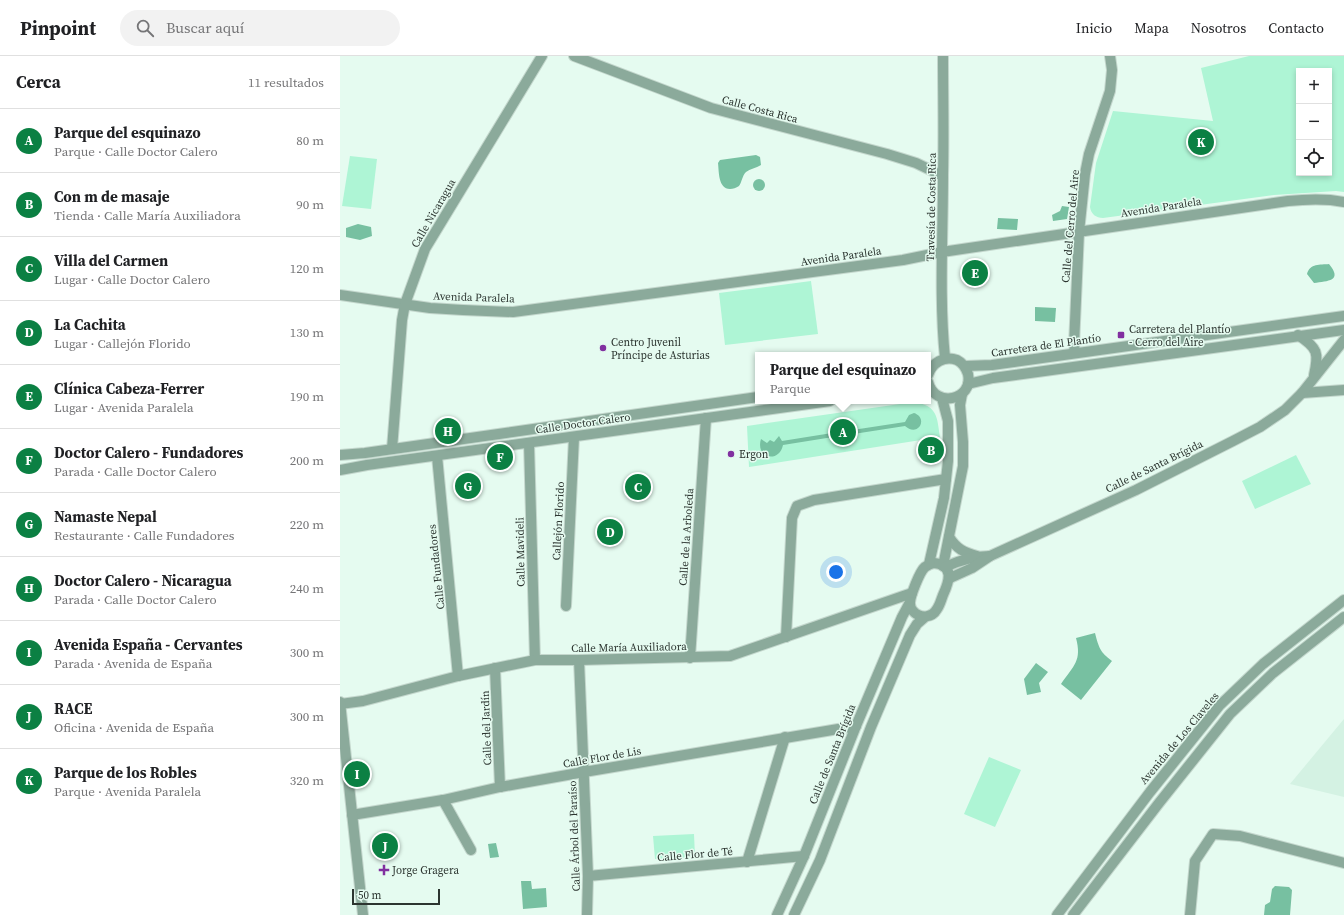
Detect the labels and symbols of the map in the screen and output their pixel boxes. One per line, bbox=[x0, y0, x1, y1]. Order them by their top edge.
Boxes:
street label: Calle Costa Rica bbox=[720, 92, 800, 127]
pin: K bbox=[1188, 127, 1214, 157]
street label: Travesía de Costa Rica bbox=[923, 152, 940, 261]
street label: Calle del Cerro del Aire bbox=[1058, 168, 1083, 283]
street label: Calle Nicaragua bbox=[408, 176, 459, 250]
street label: Avenida Paralela bbox=[1120, 194, 1203, 221]
street label: Avenida Paralela bbox=[800, 243, 883, 270]
pin: E bbox=[962, 258, 988, 288]
street label: Avenida Paralela bbox=[433, 289, 515, 306]
place label: Carretera del Plantío - Cerro del Aire bbox=[1129, 322, 1230, 350]
street label: Carretera de El Plantío bbox=[990, 330, 1102, 361]
marker: Carretera del Plantío - Cerro del Aire bbox=[1116, 330, 1126, 340]
place label: Centro Juvenil Príncipe de Asturias bbox=[611, 335, 710, 363]
marker: Centro Juvenil Príncipe de Asturias bbox=[598, 343, 608, 353]
street label: Calle Doctor Calero bbox=[535, 409, 631, 438]
pin: H bbox=[435, 416, 461, 446]
pin: A bbox=[830, 417, 856, 447]
pin: B bbox=[918, 435, 944, 465]
street label: Calle de Santa Brígida bbox=[1103, 436, 1206, 497]
pin: F bbox=[487, 442, 513, 472]
place label: Ergon bbox=[739, 447, 769, 462]
marker: Ergon bbox=[726, 449, 736, 459]
pin: G bbox=[455, 471, 481, 501]
pin: C bbox=[625, 472, 651, 502]
street label: Callejón Florido bbox=[549, 481, 568, 561]
street label: Calle de la Arboleda bbox=[676, 487, 697, 586]
street label: Calle Mavideli bbox=[512, 517, 529, 587]
pin: D bbox=[597, 517, 623, 547]
street label: Calle Fundadores bbox=[425, 523, 448, 610]
your location bbox=[826, 562, 846, 582]
street label: Calle María Auxiliadora bbox=[571, 639, 687, 656]
street label: Avenida de Los Claveles bbox=[1136, 689, 1223, 788]
street label: Calle del Jardín bbox=[478, 690, 495, 766]
street label: Calle de Santa Brígida bbox=[806, 702, 860, 806]
street label: Calle Flor de Lis bbox=[562, 743, 643, 772]
pin: I bbox=[344, 759, 370, 789]
street label: Calle Árbol del Paraíso bbox=[565, 780, 584, 892]
pin: J bbox=[372, 831, 398, 861]
street label: Calle Flor de Té bbox=[657, 844, 734, 865]
place label: Jorge Gragera bbox=[391, 863, 459, 878]
marker: Jorge Gragera bbox=[379, 865, 389, 875]
scale bar bbox=[352, 887, 440, 906]

